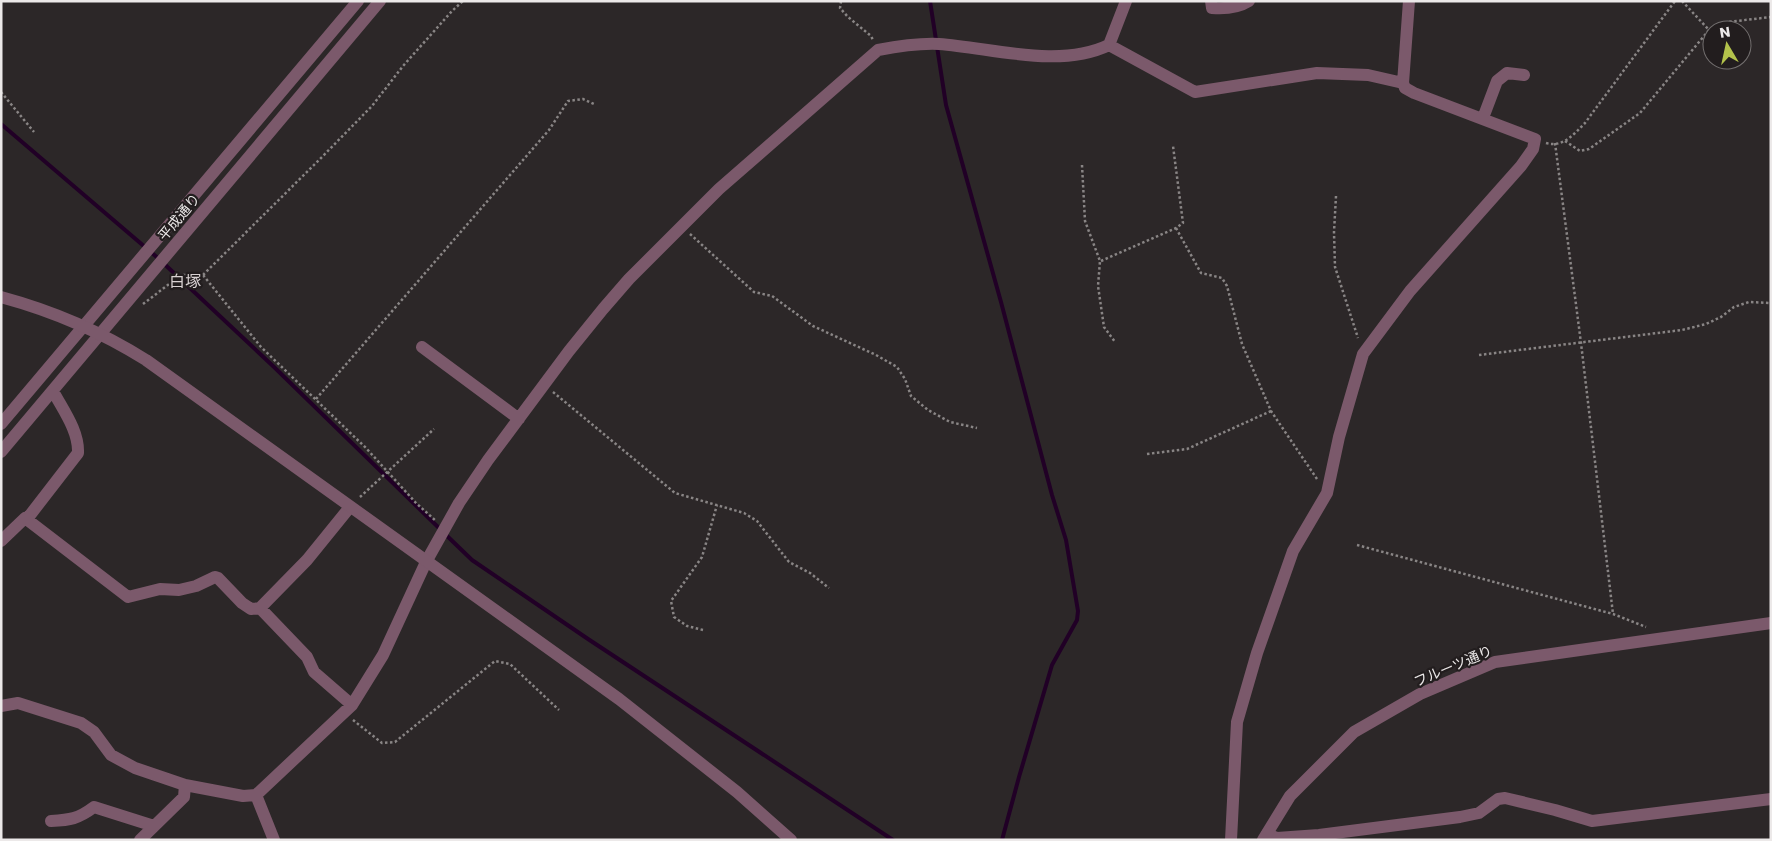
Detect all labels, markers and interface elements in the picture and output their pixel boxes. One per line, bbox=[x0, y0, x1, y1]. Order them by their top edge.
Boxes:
north arrow bbox=[1702, 20, 1752, 70]
text: N bbox=[1718, 21, 1732, 43]
street label: 平成通り bbox=[153, 189, 205, 245]
district label: 白塚 bbox=[169, 270, 201, 293]
street label: フルーツ通り bbox=[1411, 640, 1495, 692]

